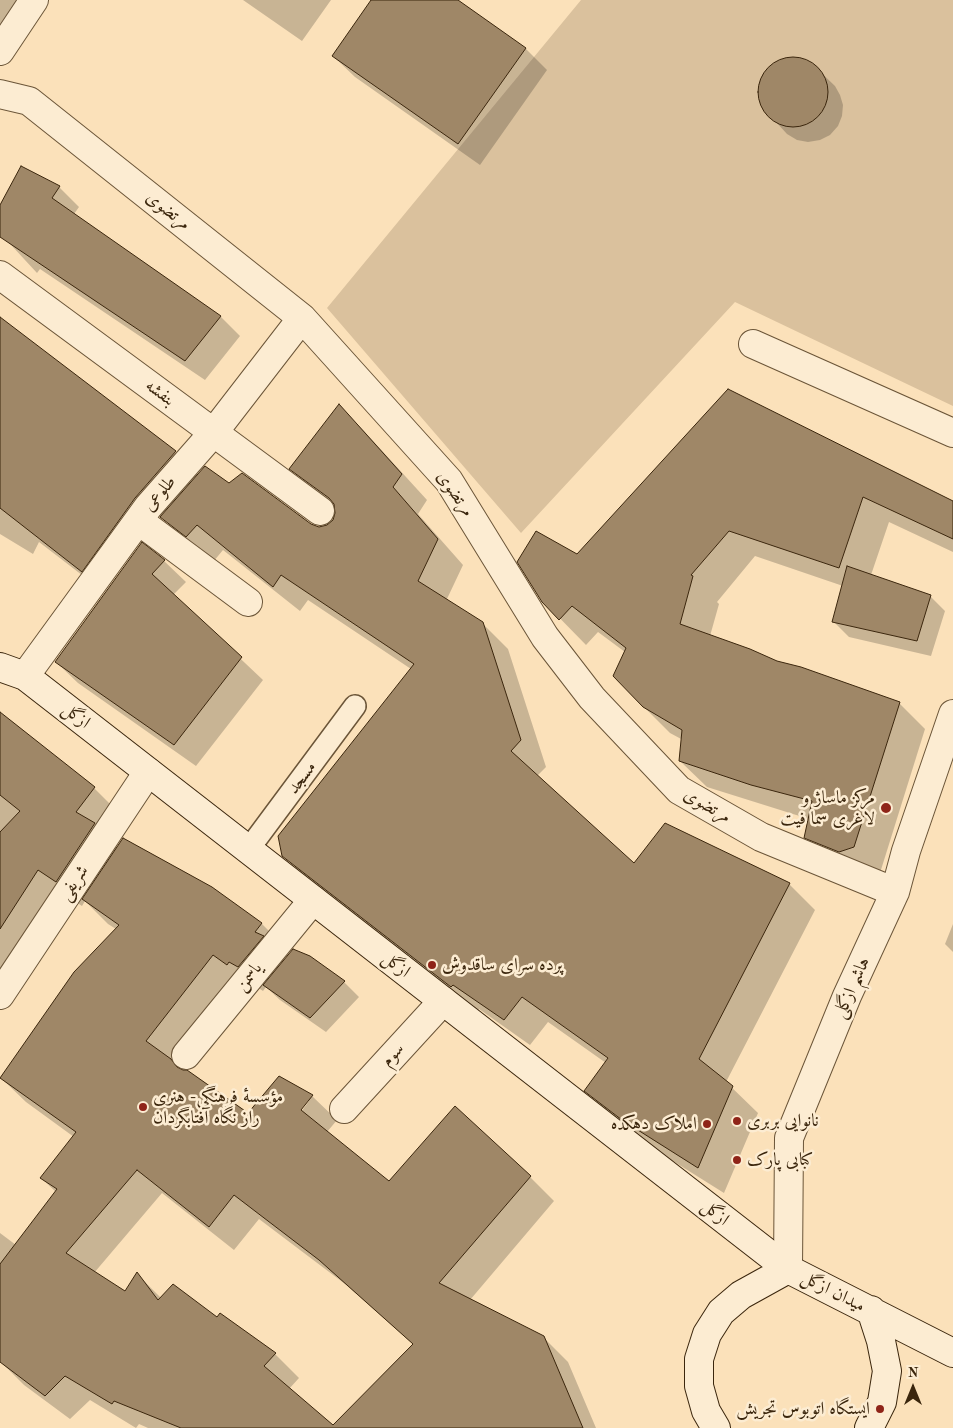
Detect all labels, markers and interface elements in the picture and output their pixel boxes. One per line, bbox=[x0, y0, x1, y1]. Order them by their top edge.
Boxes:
street label: مرتضوی bbox=[141, 187, 195, 235]
street label: بنفشه bbox=[141, 375, 179, 411]
street label: مرتضوی bbox=[431, 467, 479, 521]
street label: طلوعی bbox=[139, 472, 181, 516]
street label: ازگل bbox=[58, 698, 94, 734]
street label: مسجد bbox=[283, 757, 321, 799]
street label: مرتضوی bbox=[679, 784, 735, 828]
place label: مرکز ماساژ و لاغری سما فیت bbox=[780, 787, 875, 830]
marker: مرکز ماساژ و لاغری سما فیت bbox=[879, 801, 893, 815]
street label: شریفی bbox=[54, 861, 94, 905]
street label: ازگل bbox=[378, 947, 414, 983]
place label: پرده سرای ساقدوش bbox=[442, 954, 562, 976]
street label: هاشم ازگلی bbox=[829, 954, 875, 1022]
street label: یاسمن bbox=[231, 958, 267, 996]
marker: پرده سرای ساقدوش bbox=[426, 959, 438, 971]
street label: سوم bbox=[377, 1039, 409, 1071]
place label: مؤسسۀ فرهنگی- هنری راز نگاه آفتابگردان bbox=[153, 1086, 283, 1128]
marker: مؤسسۀ فرهنگی- هنری راز نگاه آفتابگردان bbox=[137, 1101, 149, 1113]
place label: نانوایی بربری bbox=[747, 1110, 819, 1132]
place label: املاک دهکده bbox=[611, 1113, 697, 1135]
marker: نانوایی بربری bbox=[731, 1115, 743, 1127]
marker: املاک دهکده bbox=[701, 1118, 713, 1130]
place label: کبابی پارک bbox=[747, 1149, 813, 1171]
marker: کبابی پارک bbox=[731, 1154, 743, 1166]
street label: ازگل bbox=[697, 1195, 733, 1231]
street label: میدان ازگل bbox=[797, 1267, 869, 1317]
north arrow bbox=[888, 1363, 938, 1413]
text: N bbox=[908, 1366, 918, 1380]
place label: ایستگاه اتوبوس تجریش bbox=[736, 1398, 870, 1420]
marker: ایستگاه اتوبوس تجریش bbox=[874, 1403, 886, 1415]

